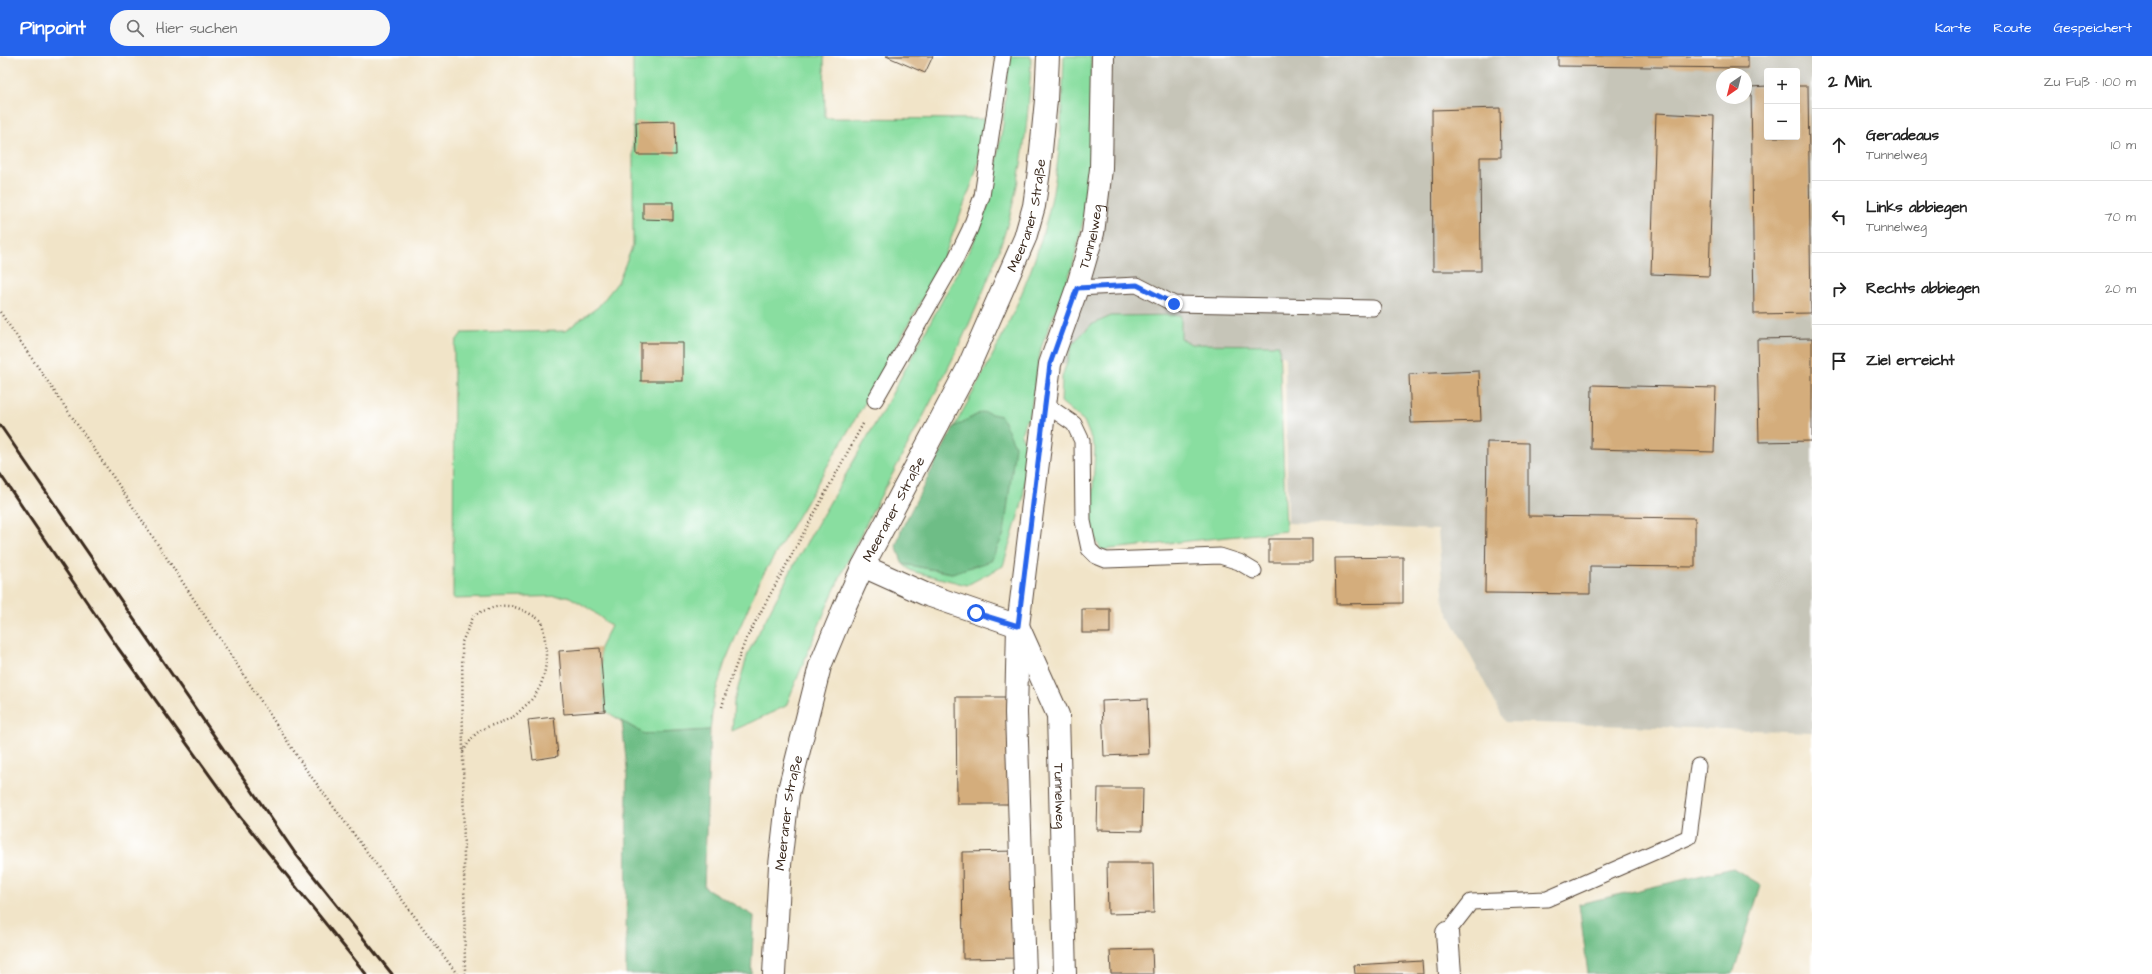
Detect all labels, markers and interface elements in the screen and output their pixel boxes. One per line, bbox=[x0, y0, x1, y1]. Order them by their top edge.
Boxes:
search box bbox=[110, 10, 390, 46]
text: Pinpoint bbox=[20, 15, 86, 42]
icon: search bbox=[124, 17, 146, 39]
text: Hier suchen bbox=[156, 18, 237, 39]
text: Karte bbox=[1935, 18, 1971, 38]
text: Route bbox=[1993, 18, 2031, 38]
text: Gespeichert bbox=[2053, 18, 2132, 38]
north arrow bbox=[1716, 68, 1752, 104]
map controls bbox=[1764, 68, 1800, 140]
button: + bbox=[1764, 68, 1800, 104]
text: 2 Min. bbox=[1828, 70, 1872, 94]
text: Zu Fuß · 100 m bbox=[2044, 73, 2136, 91]
button: − bbox=[1764, 104, 1800, 140]
text: Geradeaus bbox=[1866, 125, 1939, 146]
icon: ahead bbox=[1828, 134, 1850, 156]
text: 10 m bbox=[2111, 136, 2136, 154]
text: Tunnelweg bbox=[1866, 146, 1927, 164]
street label: Meeraner Straße bbox=[1002, 158, 1051, 275]
text: Links abbiegen bbox=[1866, 197, 1967, 218]
street label: Tunnelweg bbox=[1074, 203, 1107, 272]
icon: left bbox=[1828, 206, 1850, 228]
text: 70 m bbox=[2104, 208, 2136, 226]
text: Tunnelweg bbox=[1866, 218, 1927, 236]
icon: right bbox=[1828, 278, 1850, 300]
text: Rechts abbiegen bbox=[1866, 278, 1980, 299]
text: 20 m bbox=[2105, 280, 2136, 298]
route end bbox=[1165, 295, 1183, 313]
icon: arrive bbox=[1828, 350, 1850, 372]
text: Ziel erreicht bbox=[1866, 350, 1955, 371]
street label: Meeraner Straße bbox=[858, 453, 930, 566]
route start bbox=[967, 604, 985, 622]
street label: Meeraner Straße bbox=[770, 753, 808, 872]
street label: Tunnelweg bbox=[1048, 763, 1070, 829]

